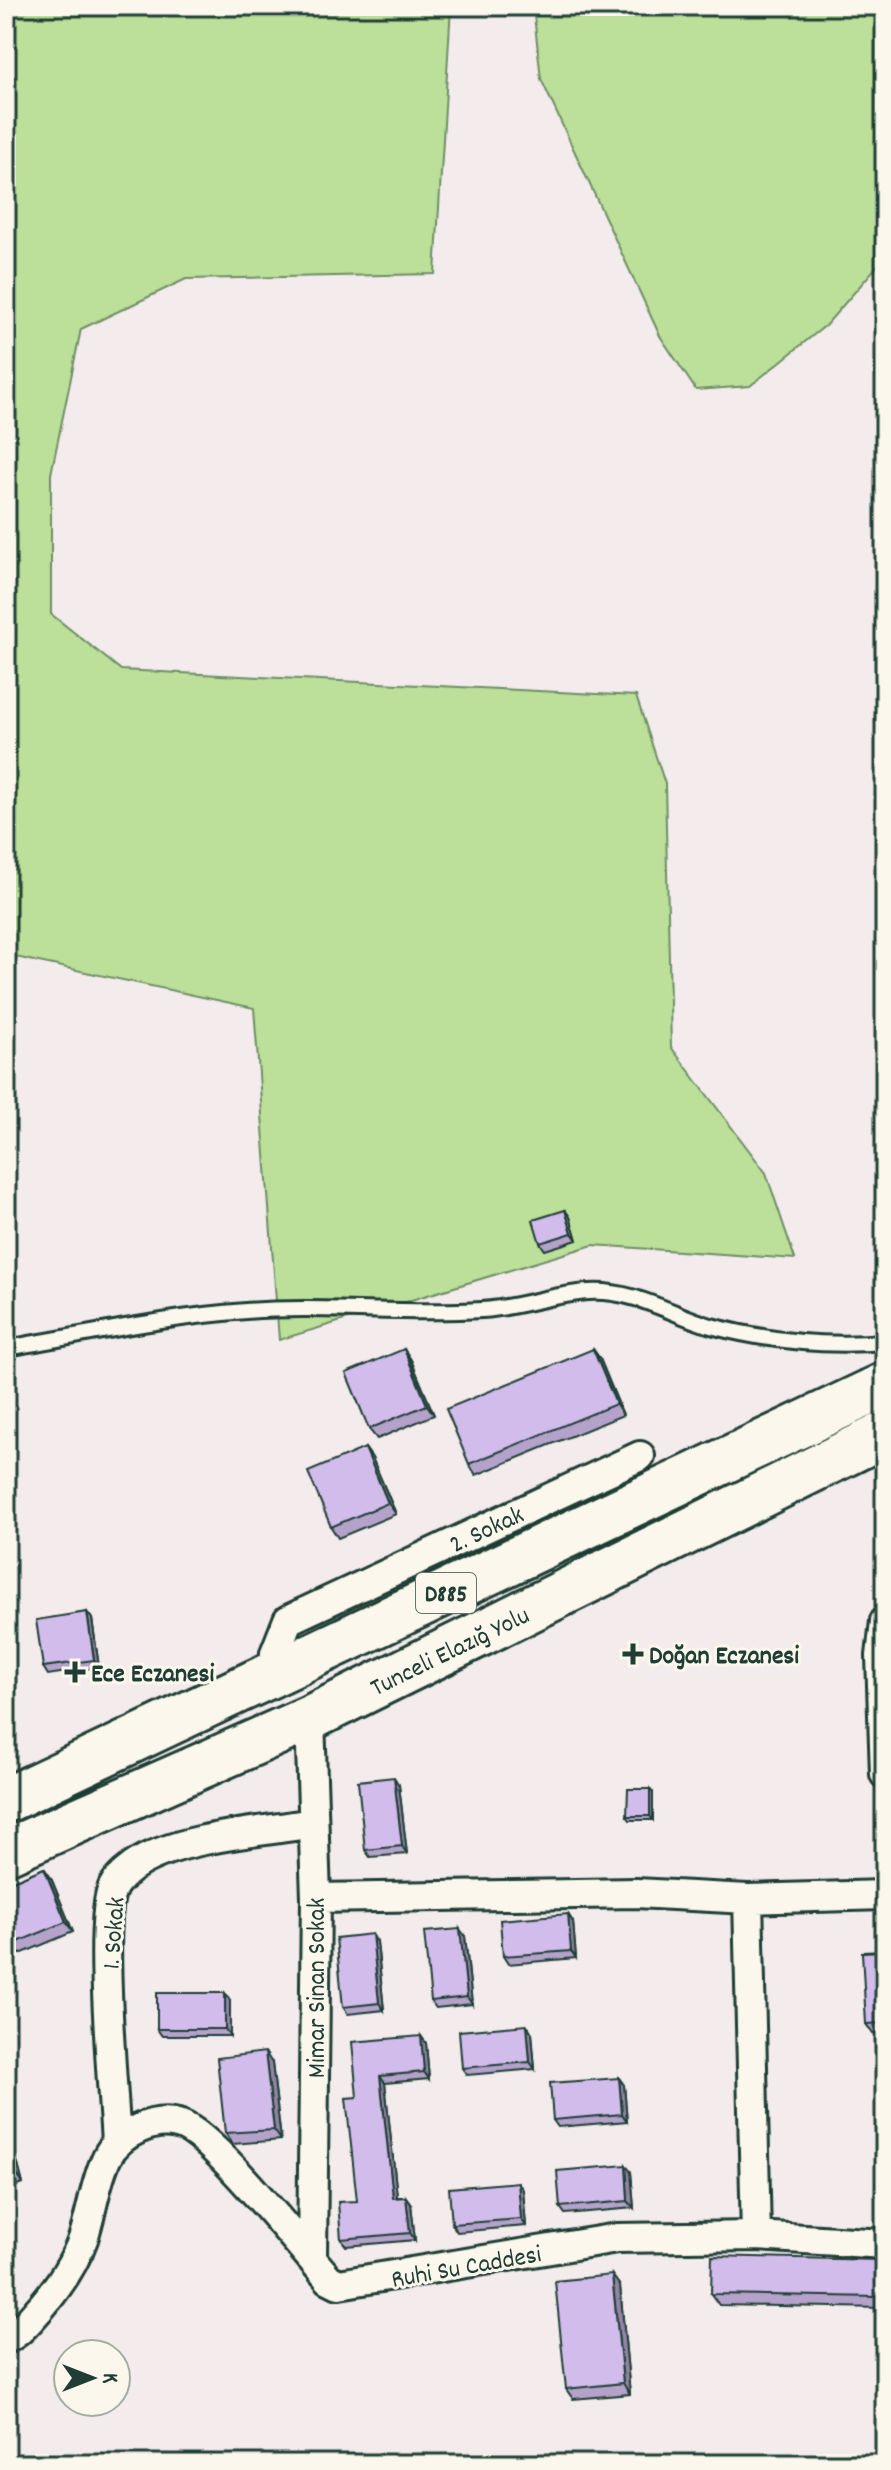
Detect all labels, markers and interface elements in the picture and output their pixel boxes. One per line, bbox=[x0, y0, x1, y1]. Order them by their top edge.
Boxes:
street label: 2. Sokak bbox=[444, 1498, 531, 1564]
road number: D885 bbox=[416, 1573, 476, 1613]
street label: Tunceli Elazığ Yolu bbox=[365, 1599, 536, 1708]
place label: Doğan Eczanesi bbox=[649, 1639, 799, 1676]
marker: Doğan Eczanesi bbox=[624, 1645, 642, 1663]
place label: Ece Eczanesi bbox=[91, 1657, 214, 1694]
marker: Ece Eczanesi bbox=[66, 1663, 84, 1681]
street label: 1. Sokak bbox=[95, 1896, 136, 1971]
street label: Mimar Sinan Sokak bbox=[300, 1898, 337, 2078]
street label: Ruhi Su Caddesi bbox=[389, 2237, 545, 2300]
north arrow bbox=[52, 2338, 132, 2418]
text: K bbox=[93, 2373, 124, 2383]

